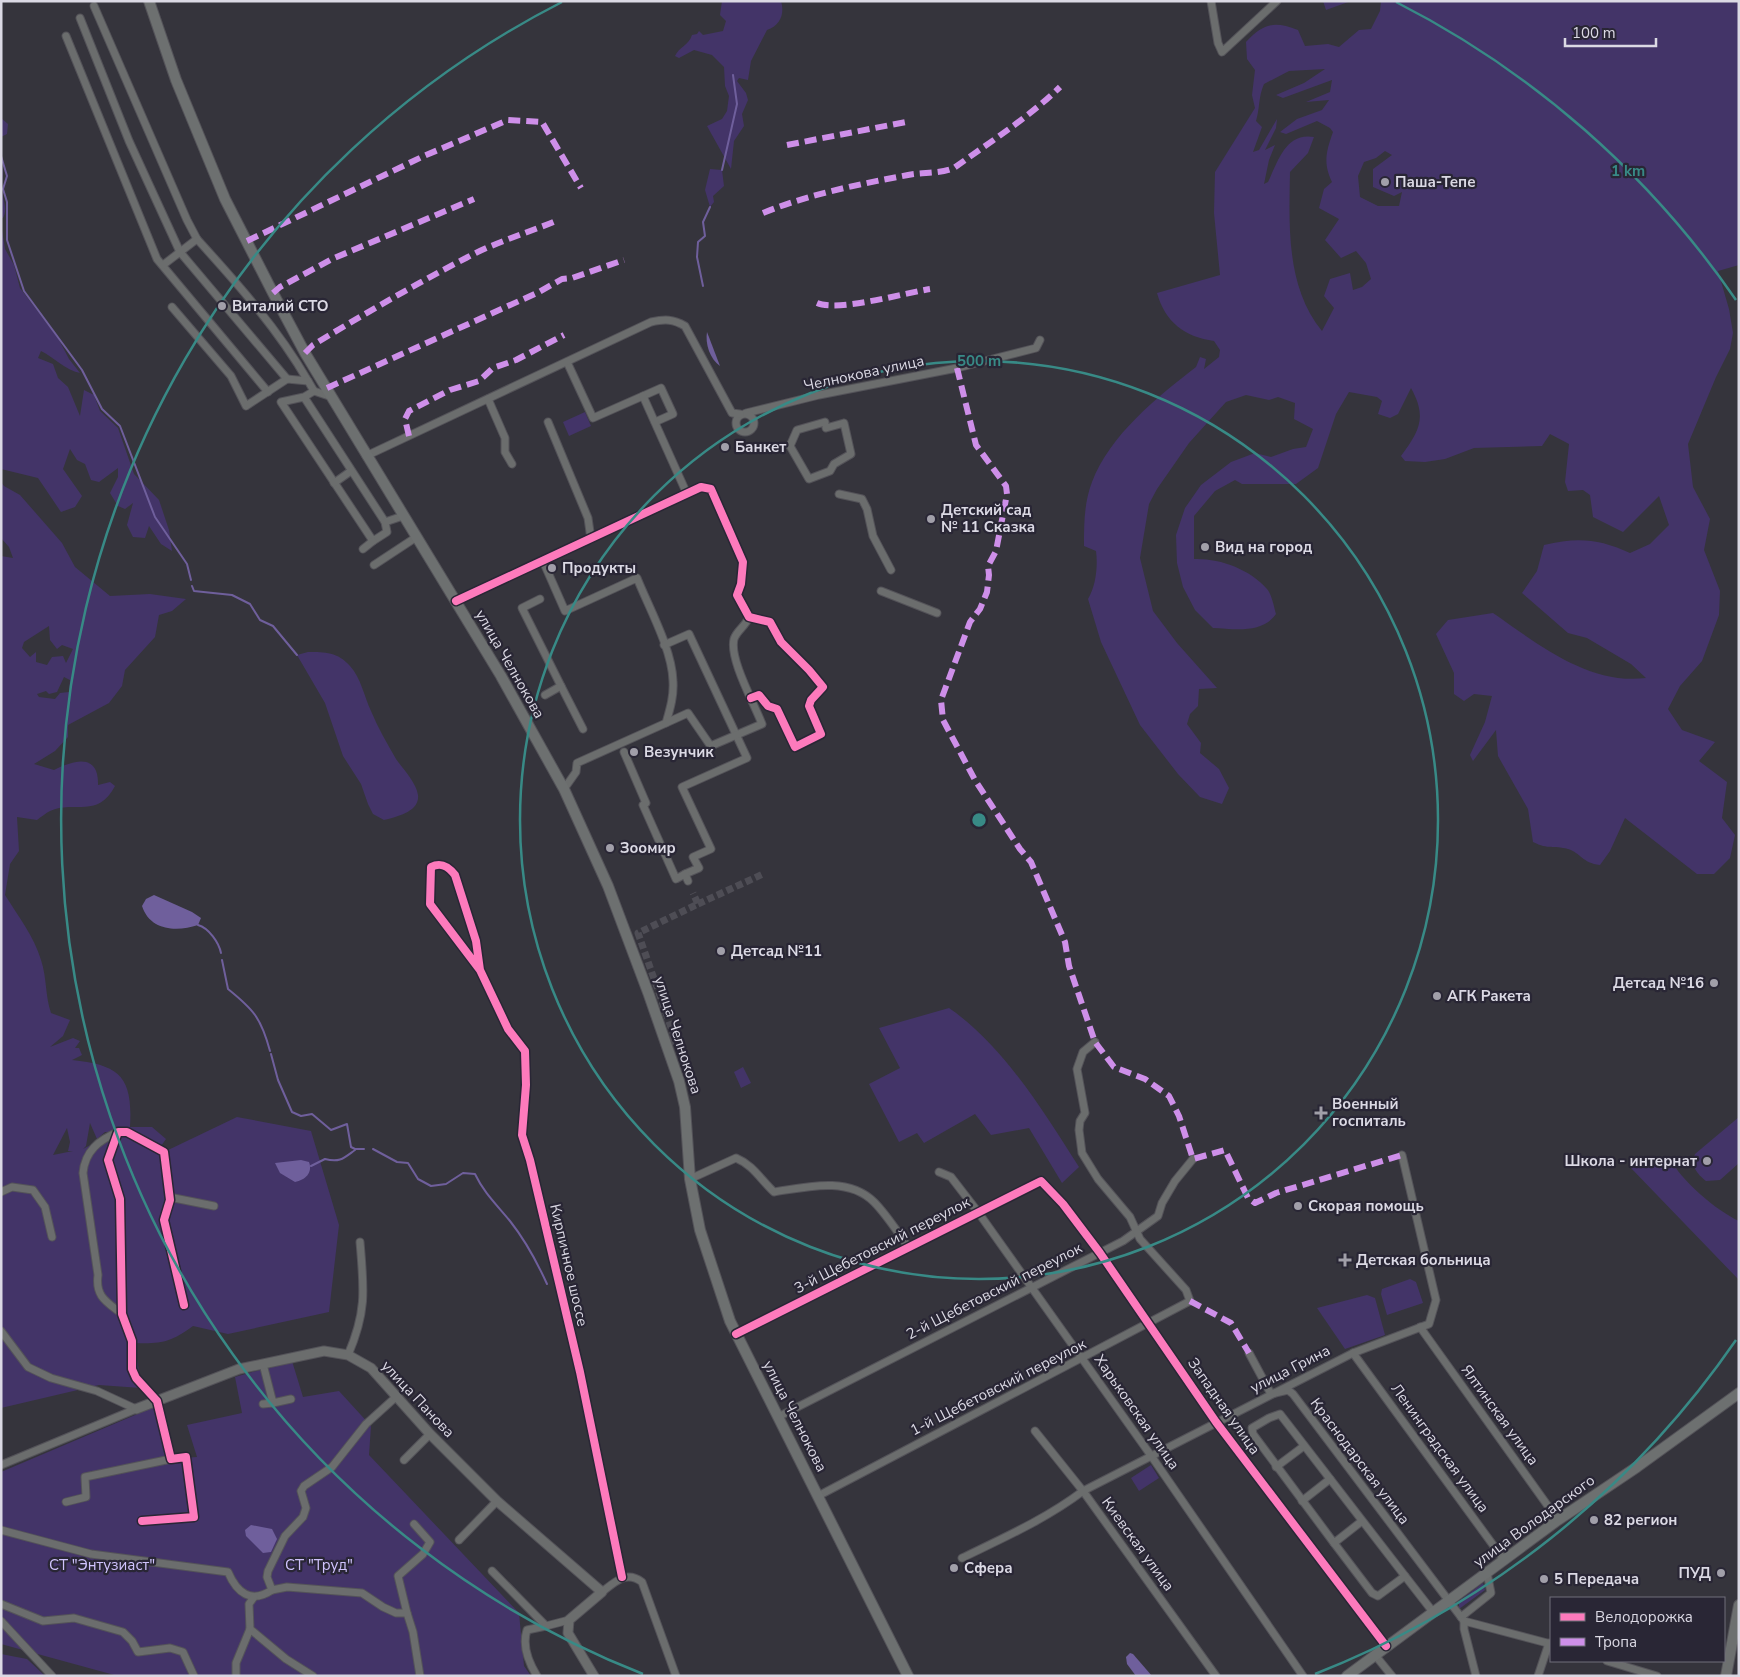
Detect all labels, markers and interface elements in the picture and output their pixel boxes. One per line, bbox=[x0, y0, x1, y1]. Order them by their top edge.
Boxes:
scale bar bbox=[1565, 15, 1656, 47]
text: 100 m bbox=[1572, 23, 1616, 43]
text: 1 km bbox=[1611, 161, 1645, 181]
place label: Паша-Тепе bbox=[1395, 172, 1476, 192]
marker: Паша-Тепе bbox=[1379, 176, 1391, 188]
place label: Виталий СТО bbox=[232, 296, 329, 316]
marker: Виталий СТО bbox=[216, 300, 228, 312]
street label: Челнокова улица bbox=[802, 350, 926, 396]
text: 500 m bbox=[957, 351, 1001, 371]
place label: Банкет bbox=[735, 437, 786, 457]
marker: Банкет bbox=[719, 441, 731, 453]
place label: Детский сад № 11 Сказка bbox=[941, 500, 1035, 537]
marker: Детский сад № 11 Сказка bbox=[925, 513, 937, 525]
place label: Вид на город bbox=[1215, 537, 1312, 557]
marker: Вид на город bbox=[1199, 541, 1211, 553]
place label: Продукты bbox=[562, 558, 636, 578]
marker: Продукты bbox=[546, 562, 558, 574]
street label: улица Челнокова bbox=[471, 606, 549, 722]
place label: Везунчик bbox=[644, 742, 714, 762]
marker: Везунчик bbox=[628, 746, 640, 758]
centre of rings bbox=[970, 811, 988, 829]
place label: Зоомир bbox=[620, 838, 676, 858]
marker: Зоомир bbox=[604, 842, 616, 854]
place label: Детсад №11 bbox=[731, 941, 822, 961]
marker: Детсад №11 bbox=[715, 945, 727, 957]
place label: Детсад №16 bbox=[1613, 973, 1704, 993]
street label: улица Челнокова bbox=[650, 974, 706, 1096]
marker: Детсад №16 bbox=[1708, 977, 1720, 989]
place label: АГК Ракета bbox=[1447, 986, 1531, 1006]
marker: АГК Ракета bbox=[1431, 990, 1443, 1002]
place label: Военный госпиталь bbox=[1332, 1094, 1406, 1131]
marker: Военный госпиталь bbox=[1314, 1106, 1328, 1120]
place label: Школа - интернат bbox=[1565, 1151, 1697, 1171]
marker: Школа - интернат bbox=[1701, 1155, 1713, 1167]
street label: 3-й Щебетовский переулок bbox=[791, 1192, 973, 1298]
place label: Скорая помощь bbox=[1308, 1196, 1424, 1216]
marker: Скорая помощь bbox=[1292, 1200, 1304, 1212]
street label: Кирпичное шоссе bbox=[545, 1202, 593, 1328]
street label: 2-й Щебетовский переулок bbox=[903, 1238, 1085, 1344]
place label: Детская больница bbox=[1356, 1250, 1491, 1270]
marker: Детская больница bbox=[1338, 1253, 1352, 1267]
street label: 1-й Щебетовский переулок bbox=[907, 1334, 1089, 1440]
street label: улица Грина bbox=[1247, 1340, 1333, 1398]
street label: Харьковская улица bbox=[1090, 1350, 1184, 1474]
street label: Западная улица bbox=[1183, 1354, 1265, 1458]
street label: улица Панова bbox=[377, 1356, 459, 1442]
street label: улица Челнокова bbox=[758, 1357, 832, 1475]
street label: Ялтинская улица bbox=[1457, 1361, 1543, 1469]
street label: Ленинградская улица bbox=[1386, 1379, 1494, 1517]
street label: Краснодарская улица bbox=[1306, 1394, 1414, 1528]
street label: улица Володарского bbox=[1469, 1470, 1599, 1572]
street label: Киевская улица bbox=[1097, 1493, 1179, 1595]
place label: 82 регион bbox=[1604, 1510, 1678, 1530]
marker: 82 регион bbox=[1588, 1514, 1600, 1526]
park label: СТ "Энтузиаст" bbox=[49, 1555, 155, 1575]
park label: СТ "Труд" bbox=[285, 1555, 353, 1575]
place label: Сфера bbox=[964, 1558, 1013, 1578]
marker: Сфера bbox=[948, 1562, 960, 1574]
place label: ПУД bbox=[1679, 1563, 1711, 1583]
marker: ПУД bbox=[1715, 1567, 1727, 1579]
place label: 5 Передача bbox=[1554, 1569, 1639, 1589]
marker: 5 Передача bbox=[1538, 1573, 1550, 1585]
legend bbox=[1550, 1597, 1725, 1662]
text: Велодорожка bbox=[1595, 1607, 1693, 1627]
text: Тропа bbox=[1595, 1632, 1637, 1652]

